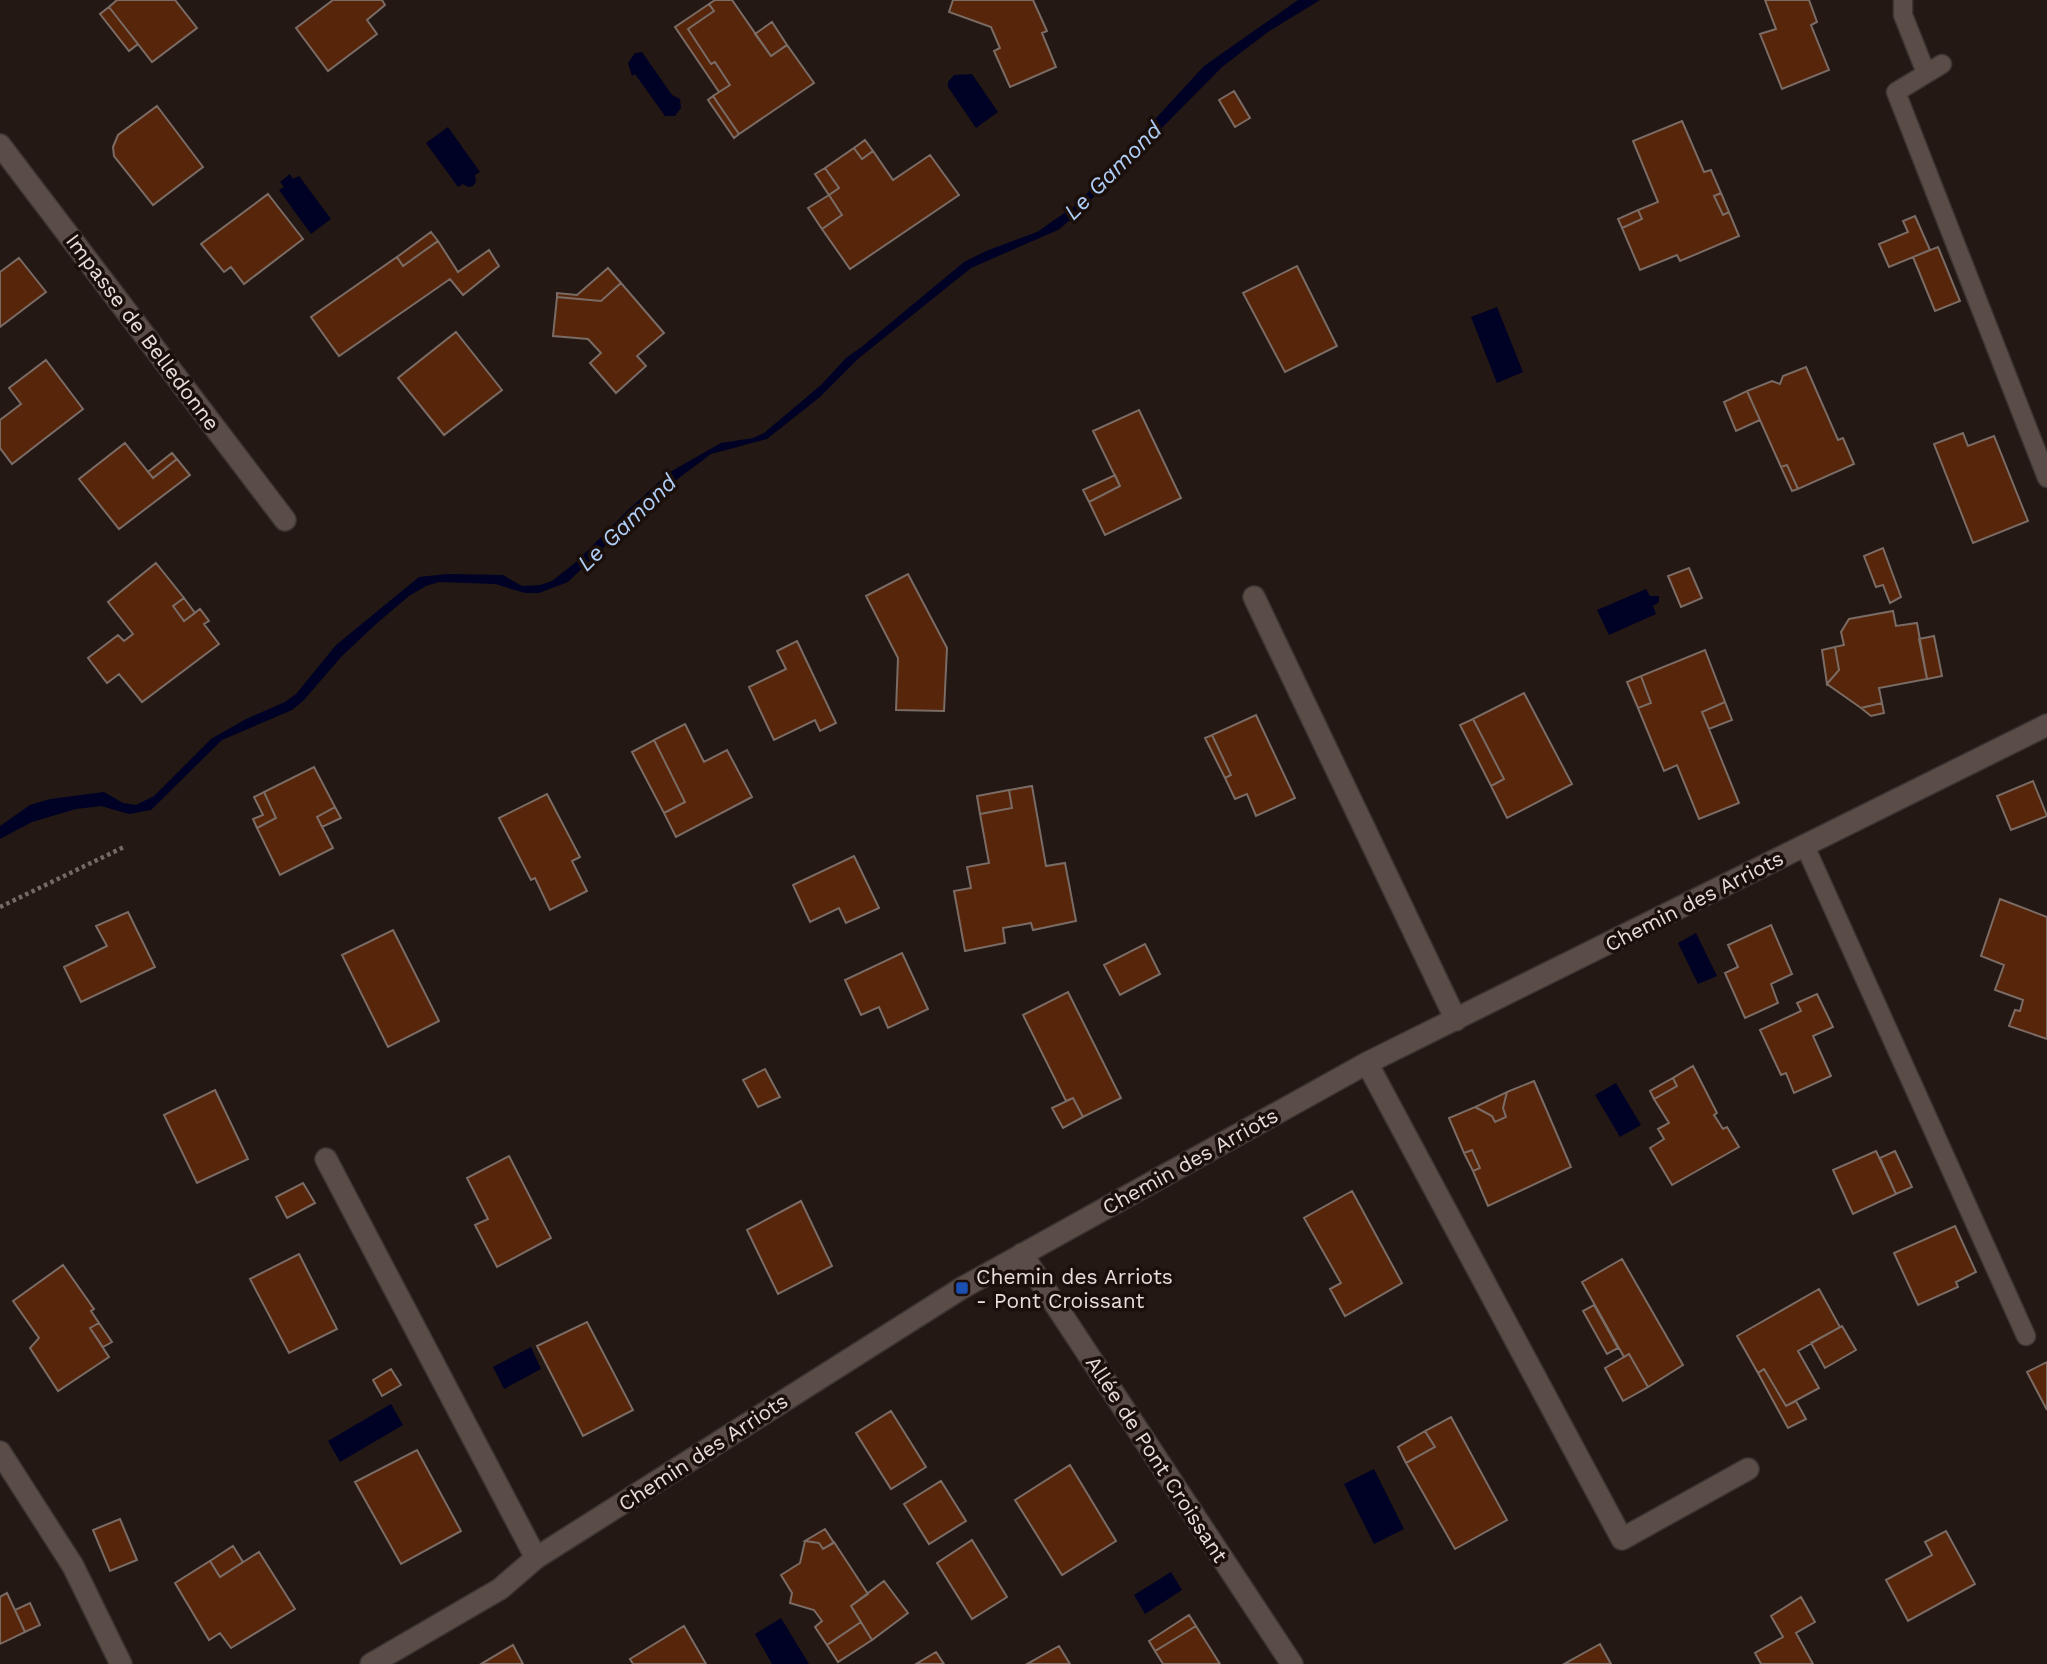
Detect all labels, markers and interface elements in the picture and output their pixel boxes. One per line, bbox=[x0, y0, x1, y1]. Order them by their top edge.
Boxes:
water label: Le Gamond bbox=[1058, 116, 1168, 226]
street label: Impasse de Belledonne bbox=[61, 229, 225, 435]
water label: Le Gamond bbox=[572, 469, 683, 577]
street label: Chemin des Arriots bbox=[1601, 845, 1787, 957]
street label: Chemin des Arriots bbox=[1098, 1102, 1282, 1220]
place label: Chemin des Arriots - Pont Croissant bbox=[976, 1264, 1173, 1313]
marker: Chemin des Arriots - Pont Croissant bbox=[954, 1280, 970, 1296]
street label: Allée de Pont Croissant bbox=[1081, 1351, 1233, 1567]
street label: Chemin des Arriots bbox=[614, 1388, 792, 1516]

